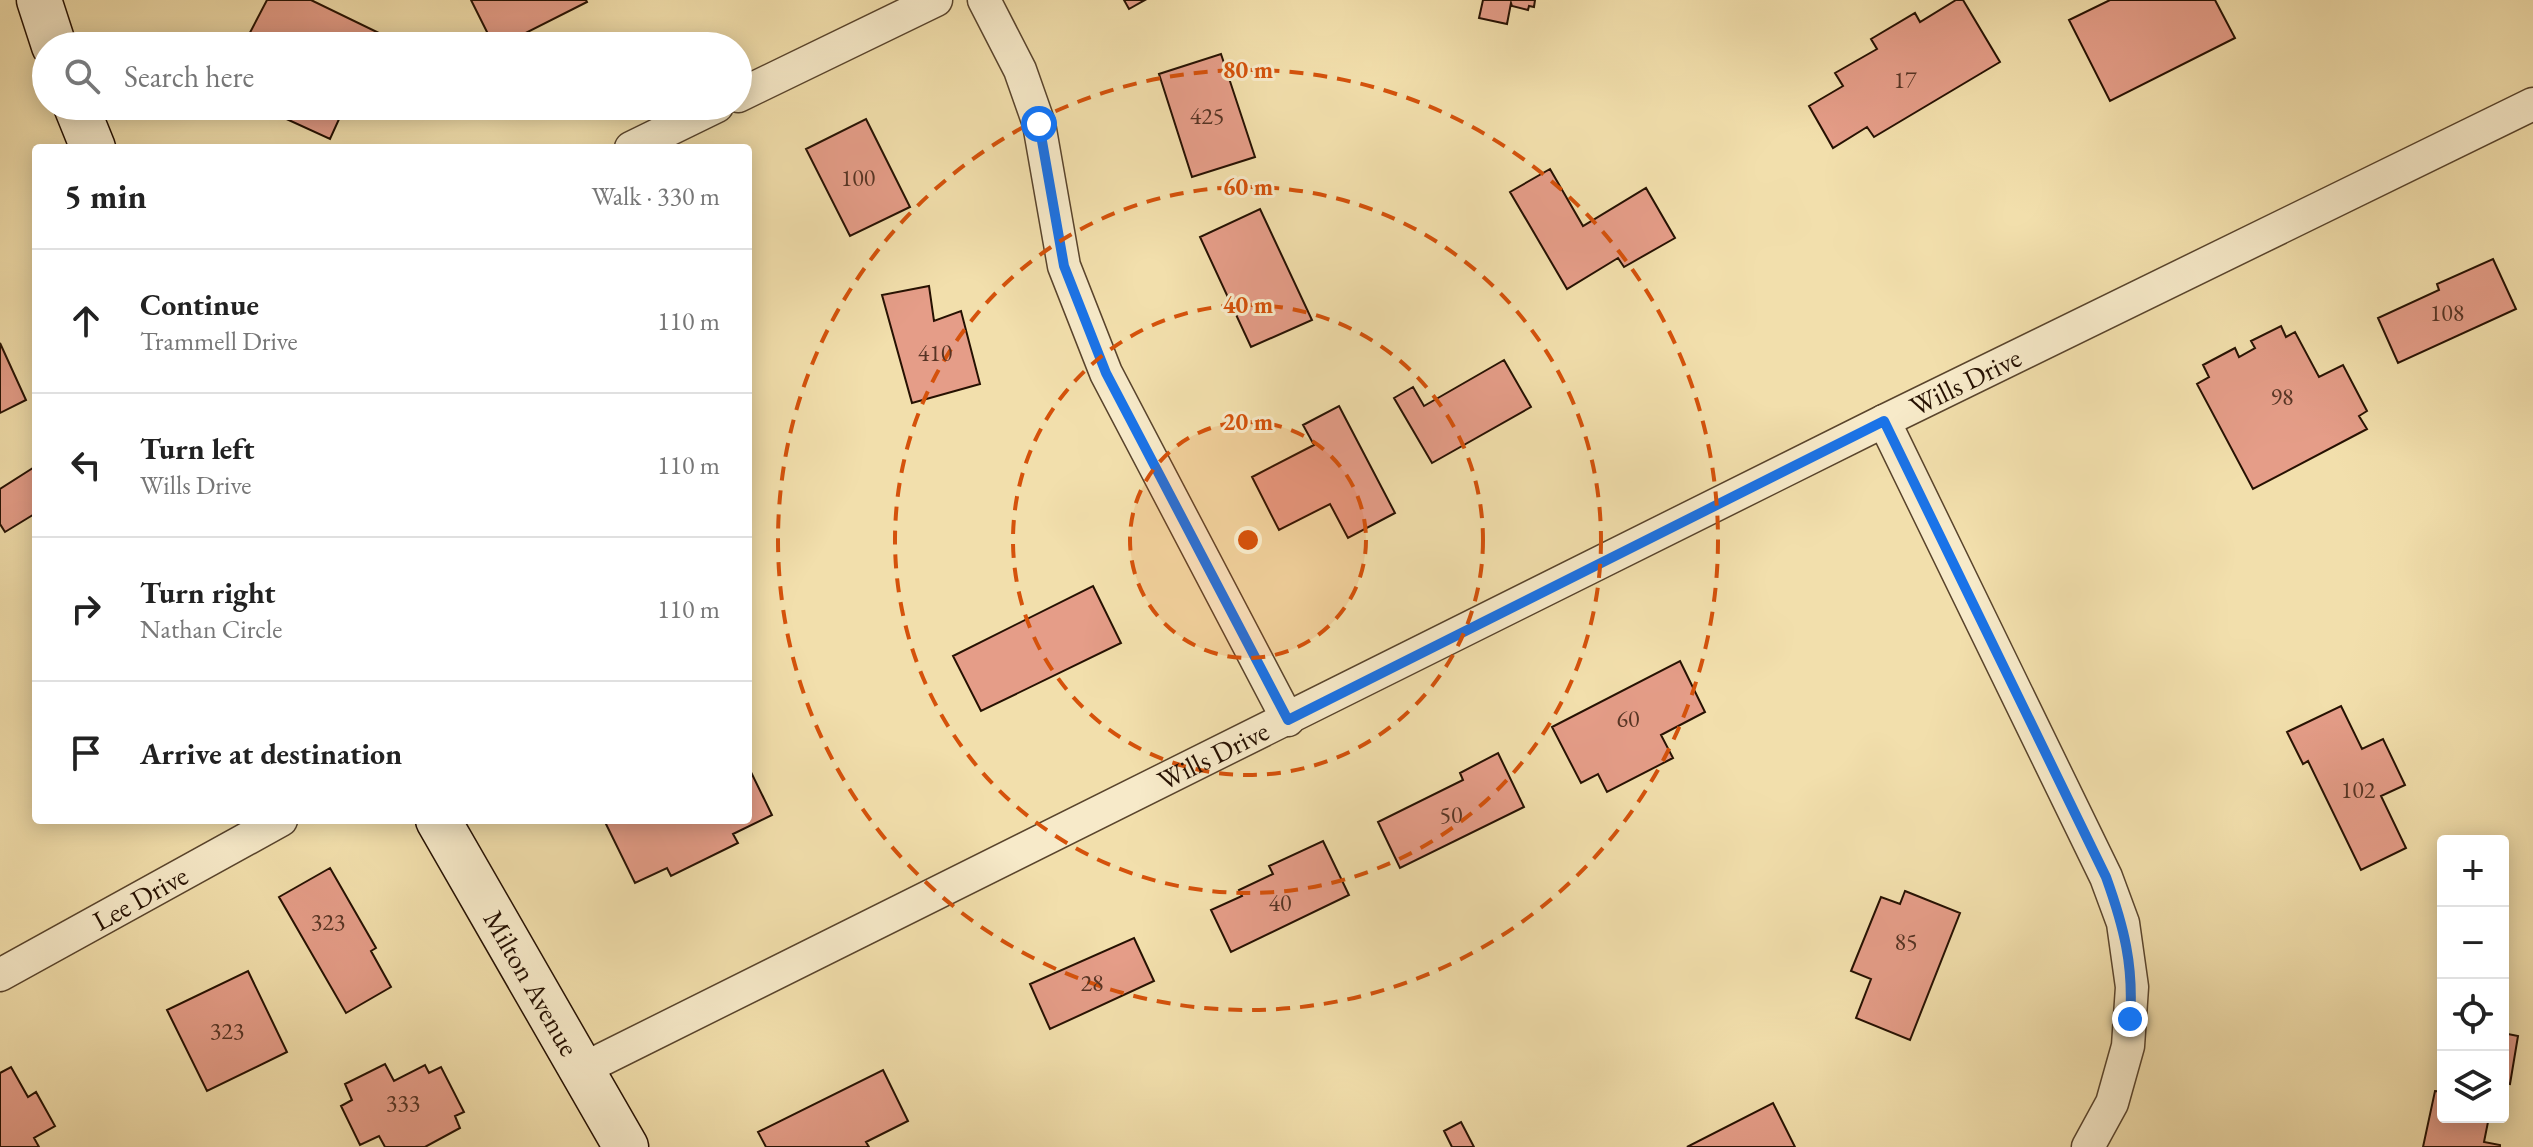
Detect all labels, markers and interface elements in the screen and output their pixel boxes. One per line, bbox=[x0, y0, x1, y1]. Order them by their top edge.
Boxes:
search box bbox=[32, 32, 752, 120]
icon: search bbox=[60, 54, 104, 98]
text: 80 m bbox=[1223, 54, 1273, 85]
text: Search here bbox=[124, 57, 254, 96]
house number: 17 bbox=[1893, 64, 1917, 95]
house number: 425 bbox=[1190, 100, 1224, 131]
route start bbox=[1021, 106, 1057, 142]
house number: 100 bbox=[841, 162, 875, 193]
text: 60 m bbox=[1223, 171, 1273, 202]
text: 5 min bbox=[64, 174, 147, 218]
text: Walk · 330 m bbox=[592, 179, 720, 213]
text: Continue bbox=[140, 285, 259, 324]
text: 40 m bbox=[1223, 289, 1273, 320]
house number: 108 bbox=[2430, 297, 2464, 328]
icon: ahead bbox=[64, 299, 108, 343]
text: 110 m bbox=[657, 304, 720, 338]
text: Trammell Drive bbox=[140, 324, 298, 358]
house number: 410 bbox=[918, 337, 952, 368]
street label: Wills Drive bbox=[1903, 339, 2027, 424]
house number: 98 bbox=[2270, 381, 2294, 412]
text: 20 m bbox=[1223, 406, 1273, 437]
text: Turn left bbox=[140, 429, 254, 468]
icon: left bbox=[64, 443, 108, 487]
text: 110 m bbox=[657, 448, 720, 482]
text: Wills Drive bbox=[140, 468, 251, 502]
centre of rings bbox=[1234, 526, 1262, 554]
text: Turn right bbox=[140, 573, 276, 612]
icon: right bbox=[64, 587, 108, 631]
text: 110 m bbox=[657, 592, 720, 626]
text: Nathan Circle bbox=[140, 612, 282, 646]
house number: 60 bbox=[1616, 703, 1640, 734]
street label: Wills Drive bbox=[1151, 712, 1275, 798]
icon: arrive bbox=[64, 731, 108, 775]
text: Arrive at destination bbox=[140, 734, 402, 773]
house number: 102 bbox=[2341, 774, 2376, 805]
house number: 50 bbox=[1439, 799, 1463, 830]
map controls bbox=[2437, 835, 2509, 1123]
button: + bbox=[2437, 835, 2509, 907]
street label: Lee Drive bbox=[86, 857, 194, 938]
house number: 40 bbox=[1268, 887, 1292, 918]
street label: Milton Avenue bbox=[476, 904, 588, 1062]
house number: 323 bbox=[311, 906, 345, 937]
button: − bbox=[2437, 907, 2509, 979]
house number: 85 bbox=[1894, 926, 1918, 957]
house number: 28 bbox=[1080, 967, 1104, 998]
button: locate bbox=[2437, 979, 2509, 1051]
route end bbox=[2112, 1001, 2148, 1037]
house number: 323 bbox=[210, 1015, 244, 1046]
button: layers bbox=[2437, 1051, 2509, 1123]
house number: 333 bbox=[386, 1087, 420, 1118]

